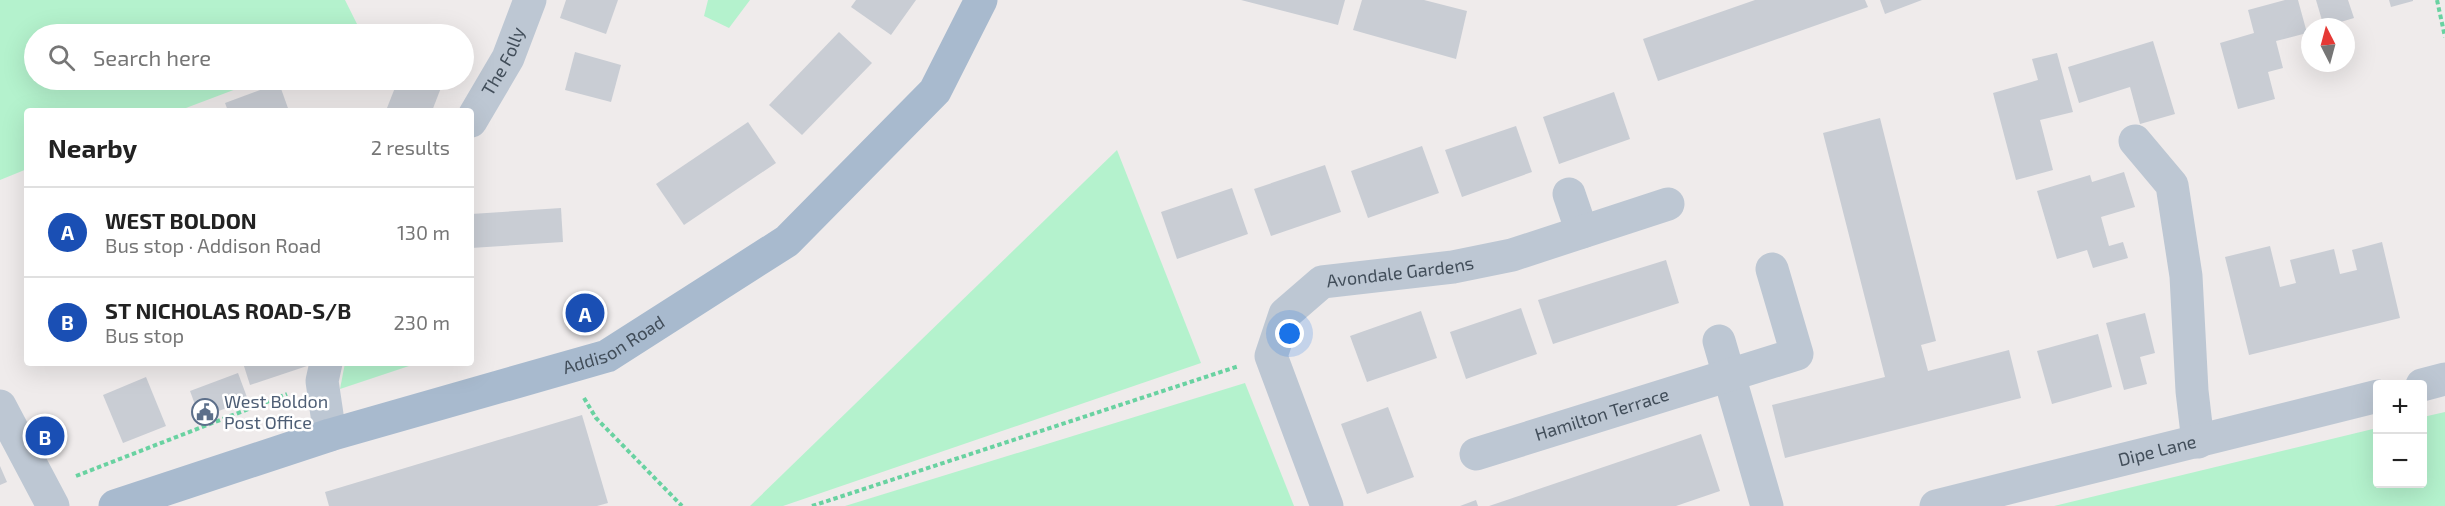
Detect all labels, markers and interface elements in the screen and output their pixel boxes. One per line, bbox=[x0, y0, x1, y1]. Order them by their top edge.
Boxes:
north arrow bbox=[2301, 18, 2355, 72]
street label: The Folly bbox=[476, 23, 529, 99]
search box bbox=[24, 24, 474, 90]
icon: search bbox=[45, 41, 78, 74]
text: Search here bbox=[93, 44, 211, 70]
text: Nearby bbox=[48, 132, 137, 163]
text: 2 results bbox=[371, 135, 450, 159]
text: WEST BOLDON bbox=[105, 207, 257, 233]
text: A bbox=[61, 220, 74, 244]
text: 130 m bbox=[397, 220, 450, 244]
text: Bus stop · Addison Road bbox=[105, 233, 321, 257]
street label: Avondale Gardens bbox=[1325, 251, 1475, 291]
pin: A bbox=[566, 290, 604, 336]
text: ST NICHOLAS ROAD-S/B bbox=[105, 297, 351, 323]
street label: Addison Road bbox=[558, 309, 668, 377]
text: B bbox=[61, 310, 74, 334]
text: 230 m bbox=[394, 310, 450, 334]
your location bbox=[1275, 319, 1304, 348]
text: Bus stop bbox=[105, 323, 184, 347]
map controls bbox=[2373, 380, 2427, 488]
button: + bbox=[2373, 380, 2427, 434]
street label: Hamilton Terrace bbox=[1532, 383, 1672, 445]
place label: West Boldon Post Office bbox=[224, 390, 328, 433]
public building icon: West Boldon Post Office bbox=[190, 397, 220, 427]
pin: B bbox=[26, 414, 64, 458]
street label: Dipe Lane bbox=[2116, 430, 2198, 470]
button: − bbox=[2373, 434, 2427, 488]

